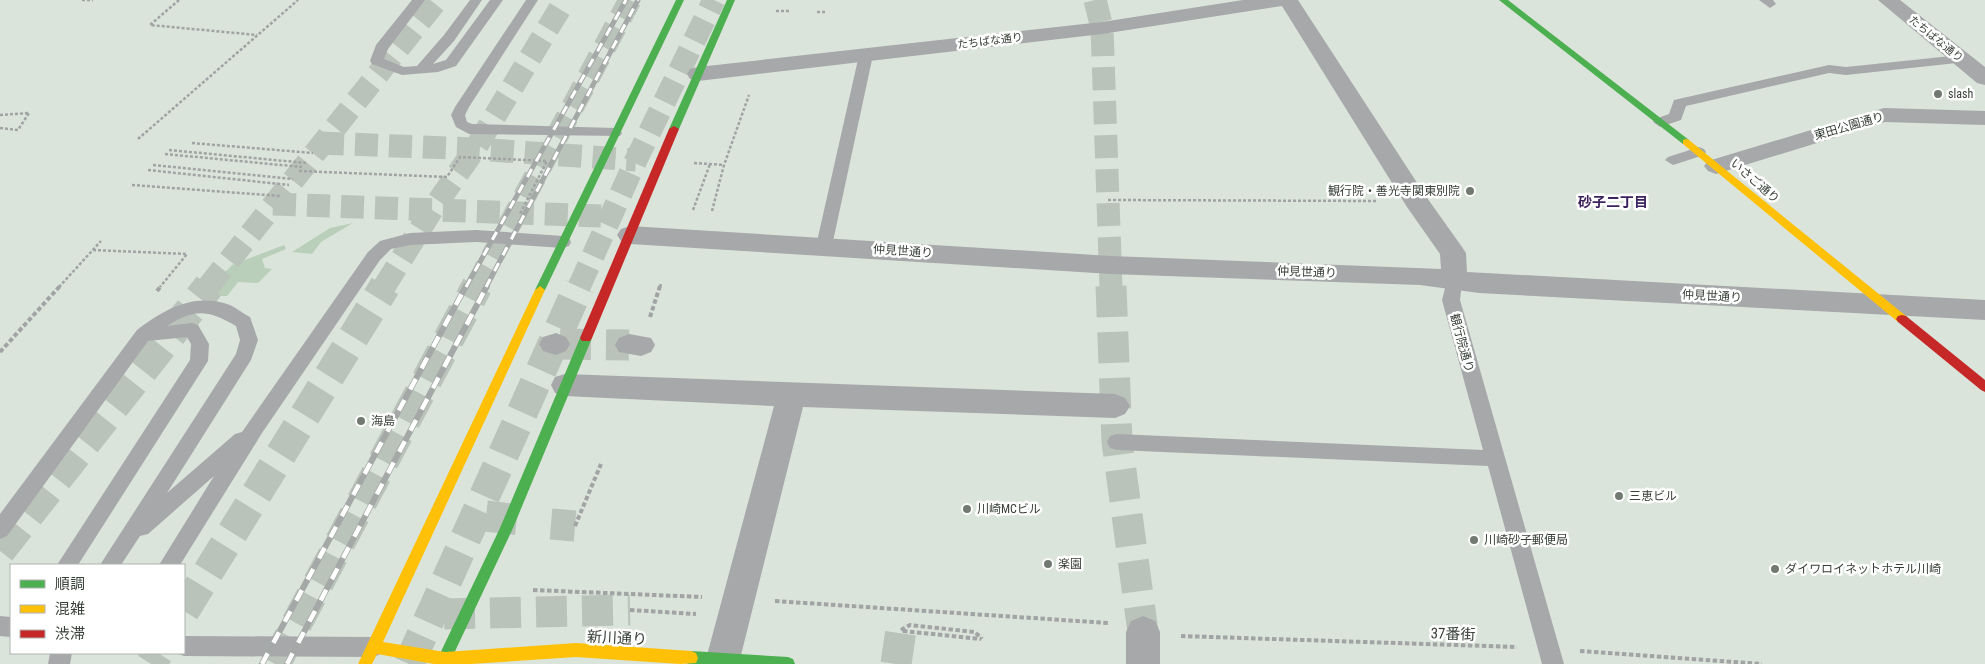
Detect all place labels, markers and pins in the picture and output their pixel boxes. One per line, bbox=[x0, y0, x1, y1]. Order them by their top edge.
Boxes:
place label: slash bbox=[1948, 87, 1973, 101]
marker: slash bbox=[1932, 88, 1944, 100]
place label: 観行院・善光寺関東別院 bbox=[1328, 184, 1460, 198]
marker: 観行院・善光寺関東別院 bbox=[1464, 185, 1476, 197]
place label: 海島 bbox=[371, 414, 395, 428]
marker: 海島 bbox=[355, 415, 367, 427]
place label: 三恵ビル bbox=[1629, 489, 1677, 503]
marker: 三恵ビル bbox=[1613, 490, 1625, 502]
place label: 川崎MCビル bbox=[977, 502, 1041, 516]
marker: 川崎MCビル bbox=[961, 503, 973, 515]
place label: 川崎砂子郵便局 bbox=[1484, 533, 1568, 547]
marker: 川崎砂子郵便局 bbox=[1468, 534, 1480, 546]
place label: 楽園 bbox=[1058, 557, 1082, 571]
marker: 楽園 bbox=[1042, 558, 1054, 570]
place label: ダイワロイネットホテル川崎 bbox=[1785, 562, 1941, 576]
marker: ダイワロイネットホテル川崎 bbox=[1769, 563, 1781, 575]

